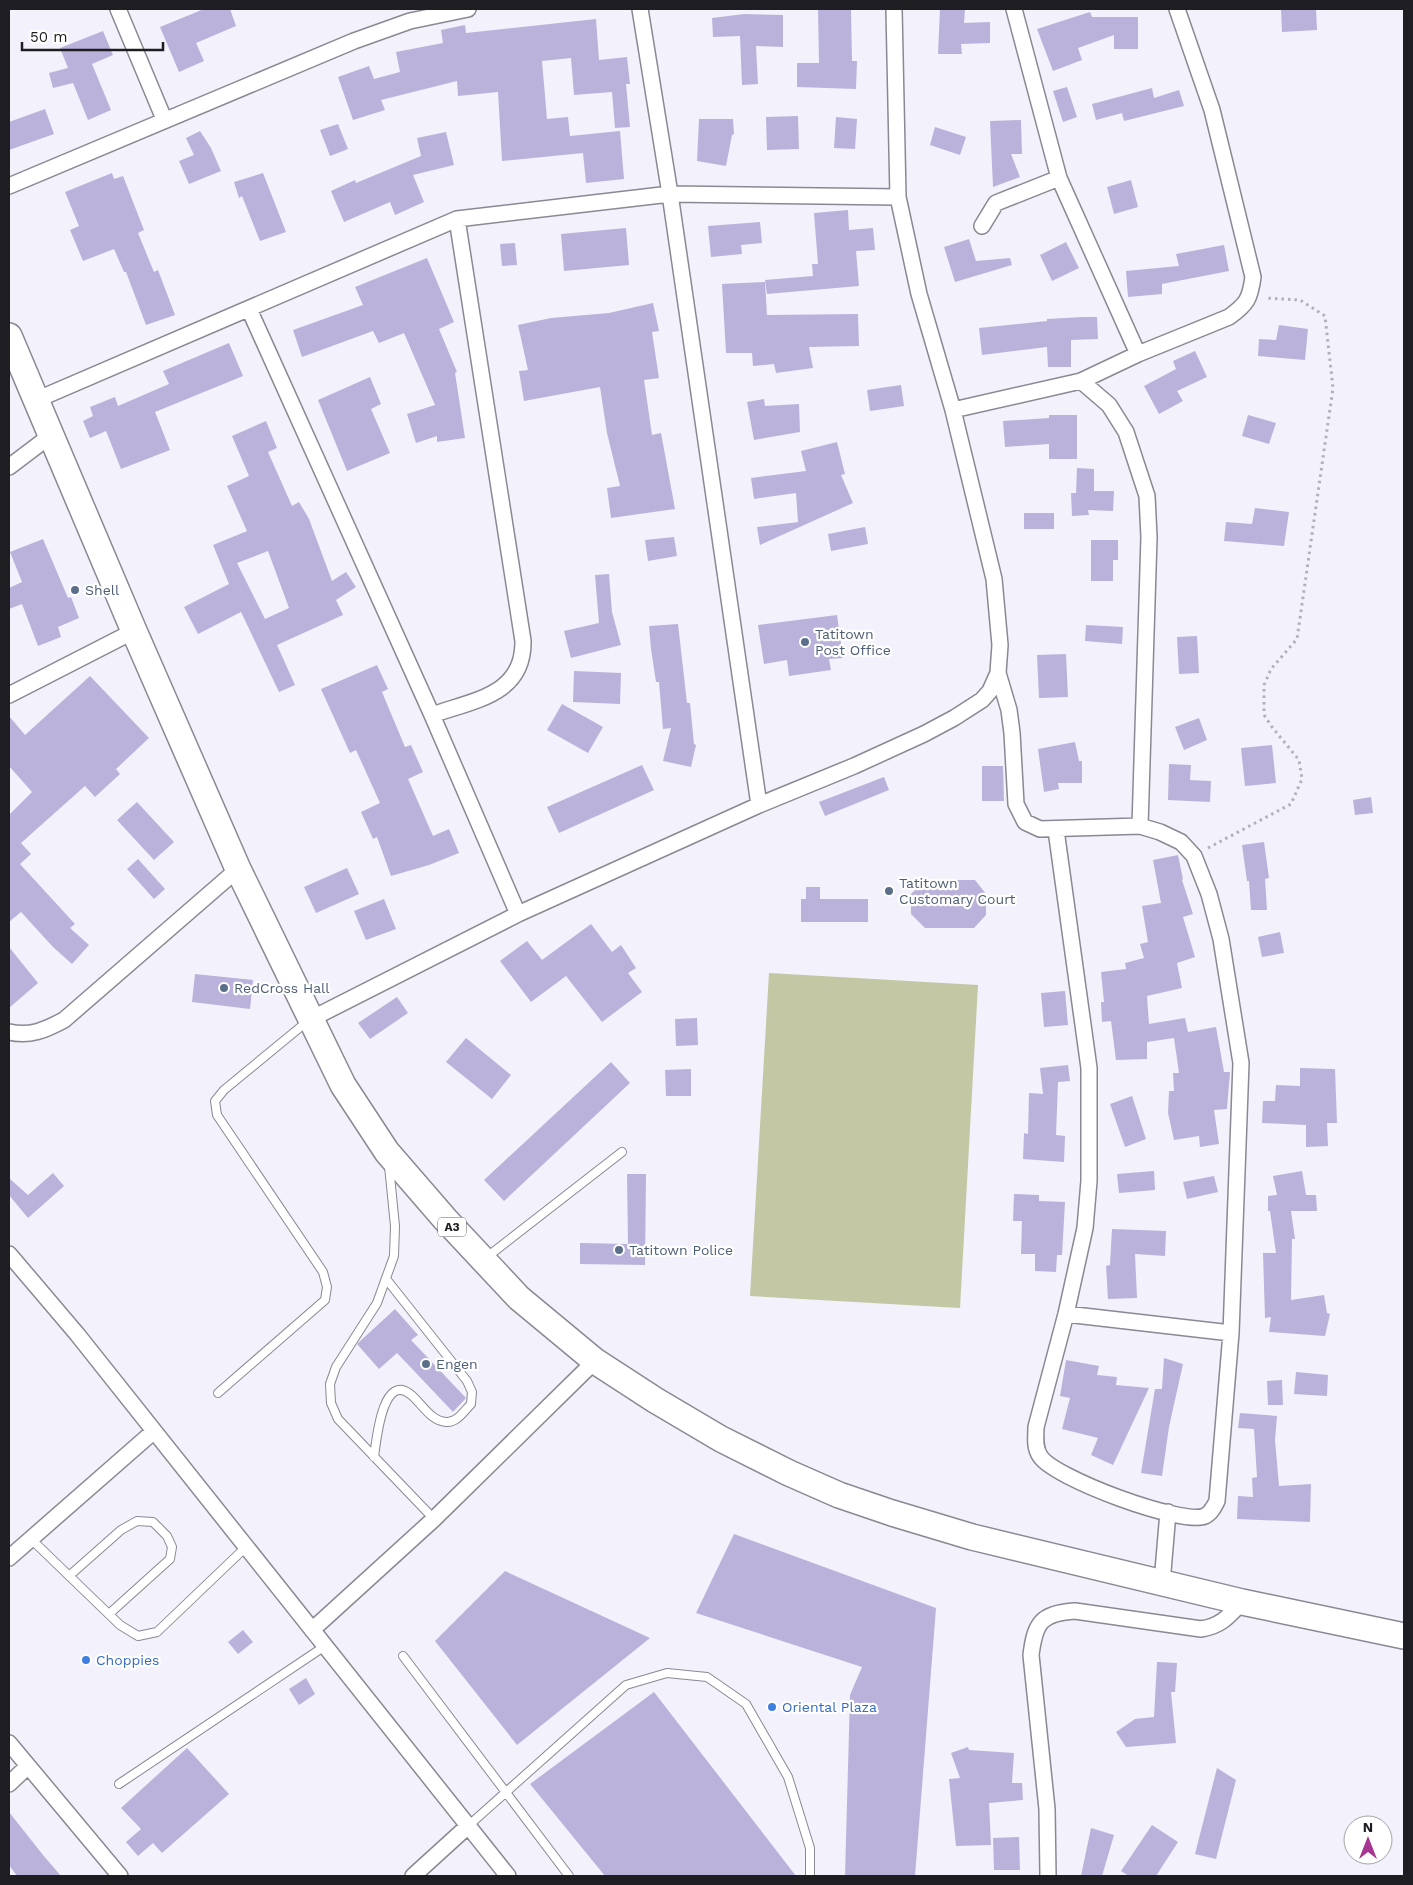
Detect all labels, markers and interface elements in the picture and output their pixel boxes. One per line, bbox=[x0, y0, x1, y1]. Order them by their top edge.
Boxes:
scale bar bbox=[22, 20, 164, 52]
text: 50 m bbox=[30, 28, 67, 46]
place label: Shell bbox=[85, 582, 120, 598]
marker: Shell bbox=[69, 584, 81, 596]
place label: Tatitown Post Office bbox=[815, 626, 891, 658]
marker: Tatitown Post Office bbox=[799, 636, 811, 648]
place label: Tatitown Customary Court bbox=[899, 875, 1015, 907]
marker: Tatitown Customary Court bbox=[883, 885, 895, 897]
place label: RedCross Hall bbox=[234, 980, 330, 996]
marker: RedCross Hall bbox=[218, 982, 230, 994]
road number: A3 bbox=[438, 1218, 466, 1236]
place label: Tatitown Police bbox=[629, 1242, 733, 1258]
marker: Tatitown Police bbox=[613, 1244, 625, 1256]
place label: Engen bbox=[436, 1356, 478, 1372]
marker: Engen bbox=[420, 1358, 432, 1370]
place label: Choppies bbox=[96, 1652, 159, 1668]
marker: Choppies bbox=[80, 1654, 92, 1666]
place label: Oriental Plaza bbox=[782, 1699, 877, 1715]
marker: Oriental Plaza bbox=[766, 1701, 778, 1713]
north arrow bbox=[1343, 1815, 1393, 1865]
text: N bbox=[1363, 1819, 1373, 1835]

